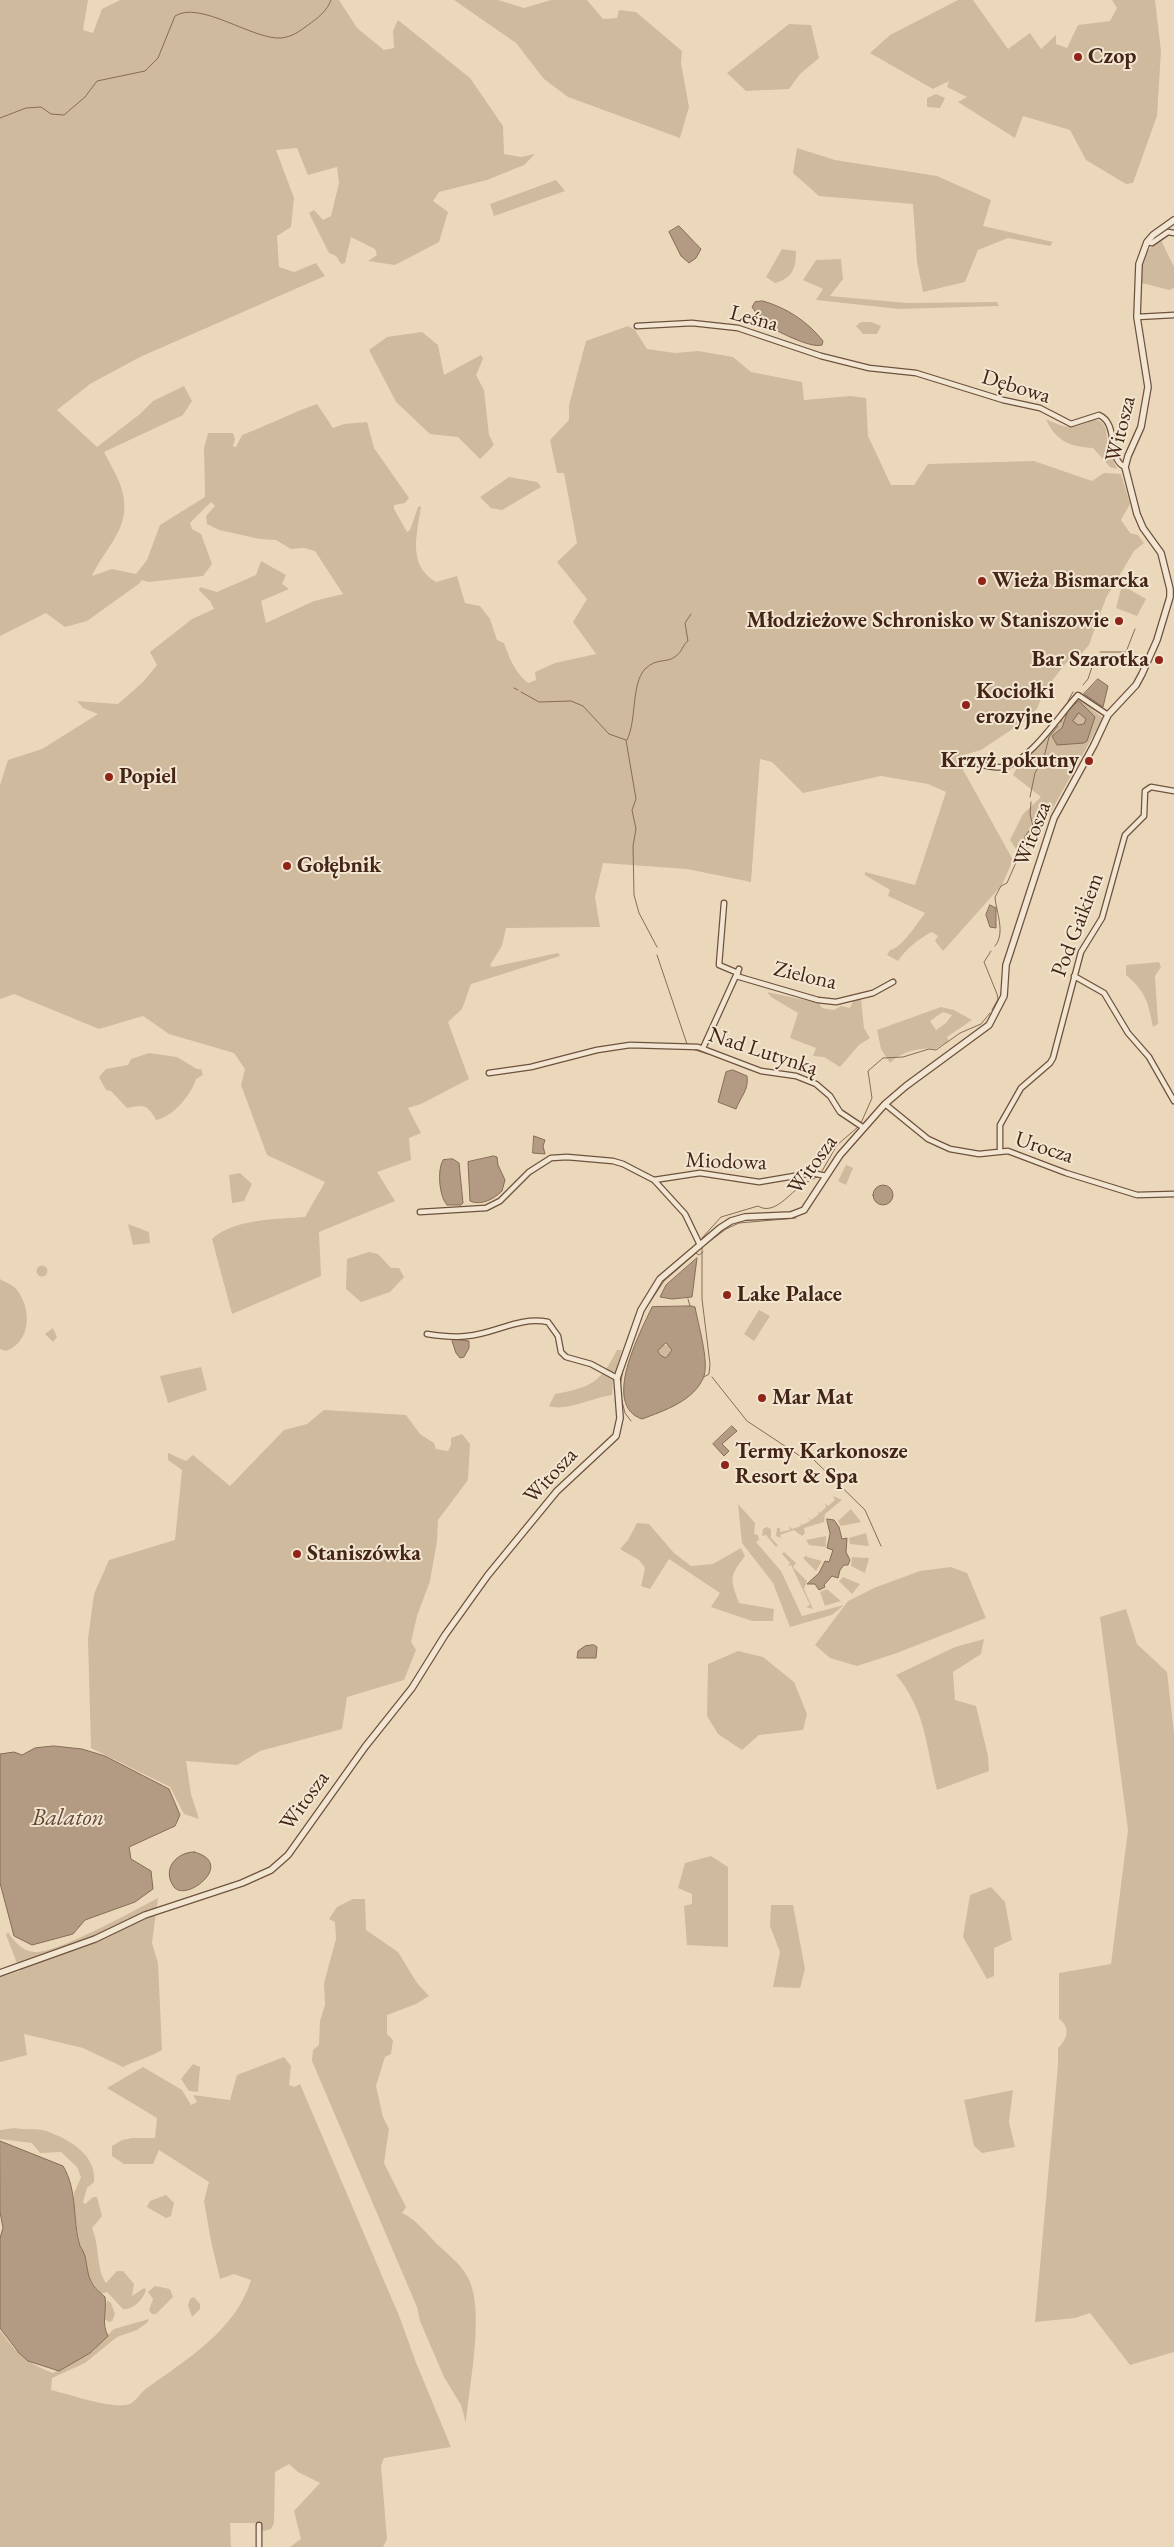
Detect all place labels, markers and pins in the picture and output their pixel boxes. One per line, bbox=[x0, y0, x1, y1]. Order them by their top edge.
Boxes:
place label: Czop bbox=[1088, 44, 1136, 70]
marker: Czop bbox=[1072, 51, 1084, 63]
place label: Wieża Bismarcka bbox=[992, 568, 1149, 594]
marker: Wieża Bismarcka bbox=[976, 575, 988, 587]
place label: Młodzieżowe Schronisko w Staniszowie bbox=[747, 608, 1109, 634]
marker: Młodzieżowe Schronisko w Staniszowie bbox=[1113, 615, 1125, 627]
place label: Bar Szarotka bbox=[1032, 647, 1149, 673]
marker: Bar Szarotka bbox=[1153, 654, 1165, 666]
place label: Kociołki erozyjne bbox=[976, 679, 1055, 730]
marker: Kociołki erozyjne bbox=[960, 699, 972, 711]
place label: Krzyż pokutny bbox=[940, 748, 1079, 774]
marker: Krzyż pokutny bbox=[1083, 755, 1095, 767]
place label: Popiel bbox=[119, 764, 177, 790]
marker: Popiel bbox=[103, 771, 115, 783]
place label: Gołębnik bbox=[297, 853, 381, 879]
marker: Gołębnik bbox=[281, 860, 293, 872]
place label: Lake Palace bbox=[737, 1282, 842, 1308]
marker: Lake Palace bbox=[721, 1289, 733, 1301]
place label: Mar Mat bbox=[772, 1385, 853, 1411]
marker: Mar Mat bbox=[756, 1392, 768, 1404]
place label: Termy Karkonosze Resort & Spa bbox=[735, 1439, 908, 1490]
marker: Termy Karkonosze Resort & Spa bbox=[719, 1459, 731, 1471]
place label: Staniszówka bbox=[307, 1541, 421, 1567]
marker: Staniszówka bbox=[291, 1548, 303, 1560]

